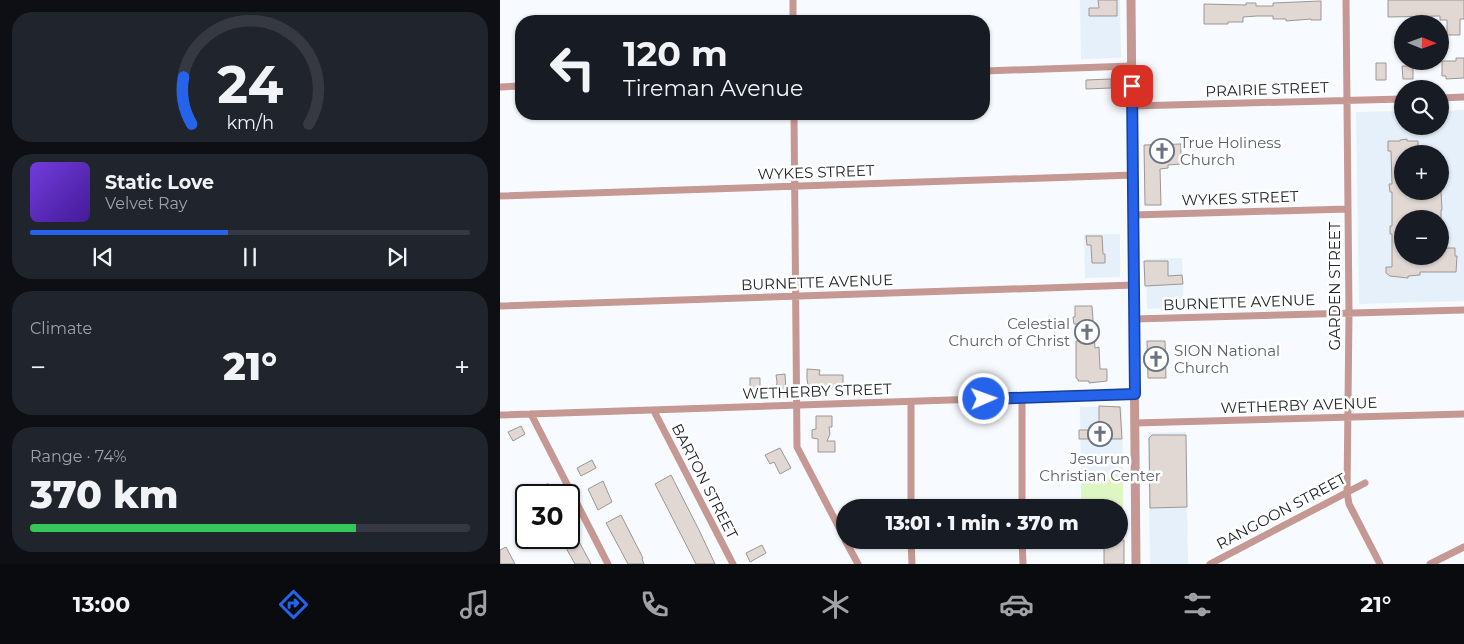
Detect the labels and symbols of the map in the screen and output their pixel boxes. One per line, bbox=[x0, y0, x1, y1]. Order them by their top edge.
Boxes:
north arrow bbox=[1394, 15, 1449, 70]
pin bbox=[1111, 65, 1153, 107]
street label: PRAIRIE STREET bbox=[1205, 77, 1329, 101]
place label: True Holiness Church bbox=[1180, 133, 1281, 169]
church icon: True Holiness Church bbox=[1149, 138, 1175, 164]
street label: WYKES STREET bbox=[757, 160, 875, 184]
street label: WYKES STREET bbox=[1181, 186, 1299, 210]
street label: GARDEN STREET bbox=[1325, 221, 1344, 350]
street label: BURNETTE AVENUE bbox=[741, 270, 893, 294]
street label: BURNETTE AVENUE bbox=[1163, 290, 1315, 314]
place label: Celestial Church of Christ bbox=[948, 314, 1070, 350]
church icon: Celestial Church of Christ bbox=[1074, 319, 1100, 345]
place label: SION National Church bbox=[1174, 341, 1280, 377]
church icon: SION National Church bbox=[1143, 346, 1169, 372]
position arrow bbox=[957, 372, 1009, 424]
street label: WETHERBY STREET bbox=[742, 379, 892, 403]
street label: WETHERBY AVENUE bbox=[1220, 393, 1378, 417]
street label: BARTON STREET bbox=[668, 420, 742, 542]
church icon: Jesurun Christian Center bbox=[1087, 421, 1113, 447]
place label: Jesurun Christian Center bbox=[1039, 449, 1161, 485]
street label: RANGOON STREET bbox=[1213, 469, 1349, 553]
speed limit sign: 30 bbox=[515, 484, 580, 549]

